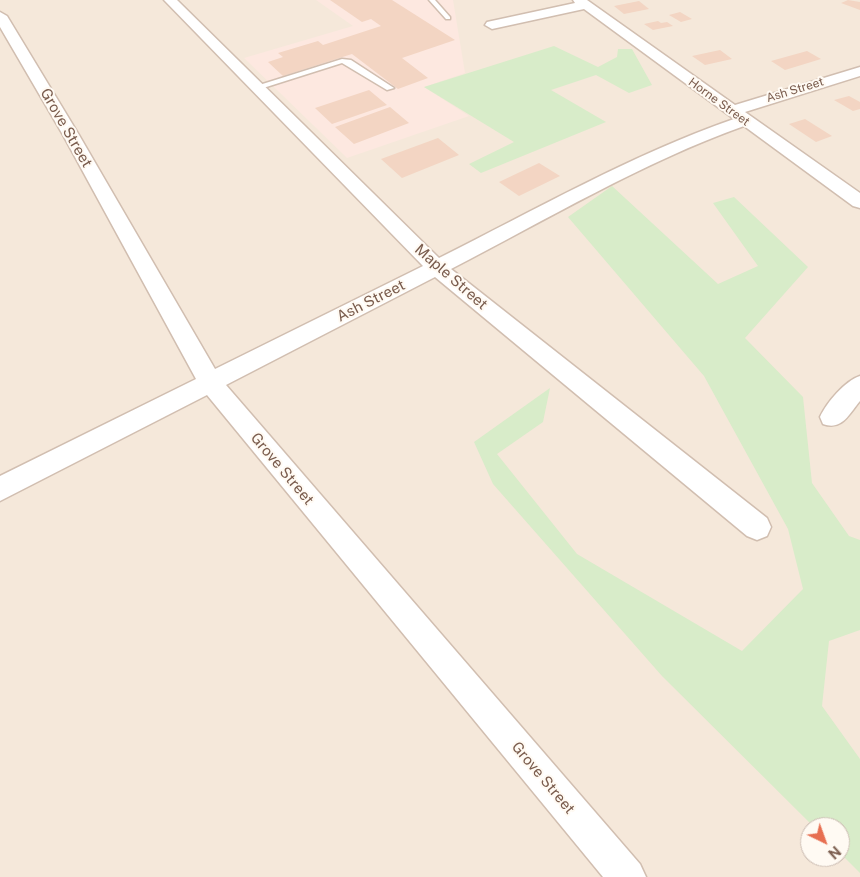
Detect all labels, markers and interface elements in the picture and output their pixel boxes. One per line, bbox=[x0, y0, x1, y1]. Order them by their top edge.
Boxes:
street label: Ash Street bbox=[765, 74, 825, 106]
street label: Horne Street bbox=[686, 75, 752, 129]
street label: Grove Street bbox=[36, 85, 96, 171]
street label: Maple Street bbox=[411, 240, 491, 314]
street label: Ash Street bbox=[334, 276, 408, 326]
street label: Grove Street bbox=[247, 429, 317, 509]
street label: Grove Street bbox=[508, 738, 578, 818]
north arrow bbox=[800, 817, 850, 867]
text: N bbox=[825, 843, 844, 862]

